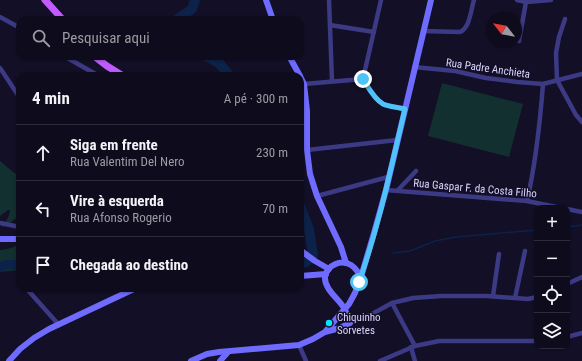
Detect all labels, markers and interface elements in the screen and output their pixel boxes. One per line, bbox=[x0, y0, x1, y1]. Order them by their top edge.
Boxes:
north arrow bbox=[486, 12, 522, 48]
search box bbox=[16, 16, 304, 60]
icon: search bbox=[30, 27, 52, 49]
text: Pesquisar aqui bbox=[62, 29, 150, 47]
street label: Rua Padre Anchieta bbox=[445, 56, 531, 81]
route end bbox=[354, 70, 372, 88]
text: 4 min bbox=[32, 88, 70, 108]
text: A pé · 300 m bbox=[224, 91, 288, 106]
text: Siga em frente bbox=[70, 136, 158, 154]
icon: ahead bbox=[32, 142, 54, 164]
text: 230 m bbox=[256, 145, 288, 160]
text: Rua Valentim Del Nero bbox=[70, 154, 185, 169]
street label: Rua Gaspar F. da Costa Filho bbox=[413, 177, 538, 200]
text: Vire à esquerda bbox=[70, 192, 164, 210]
icon: left bbox=[32, 198, 54, 220]
text: 70 m bbox=[262, 201, 288, 216]
map controls bbox=[534, 205, 570, 349]
button: + bbox=[534, 205, 570, 241]
text: Rua Afonso Rogerio bbox=[70, 210, 172, 225]
button: − bbox=[534, 241, 570, 277]
icon: arrive bbox=[32, 254, 54, 276]
text: Chegada ao destino bbox=[70, 256, 188, 274]
route start bbox=[350, 273, 368, 291]
button: locate bbox=[534, 277, 570, 313]
place label: Chiquinho Sorvetes bbox=[337, 311, 381, 337]
button: layers bbox=[534, 313, 570, 349]
marker: Chiquinho Sorvetes bbox=[324, 318, 334, 328]

